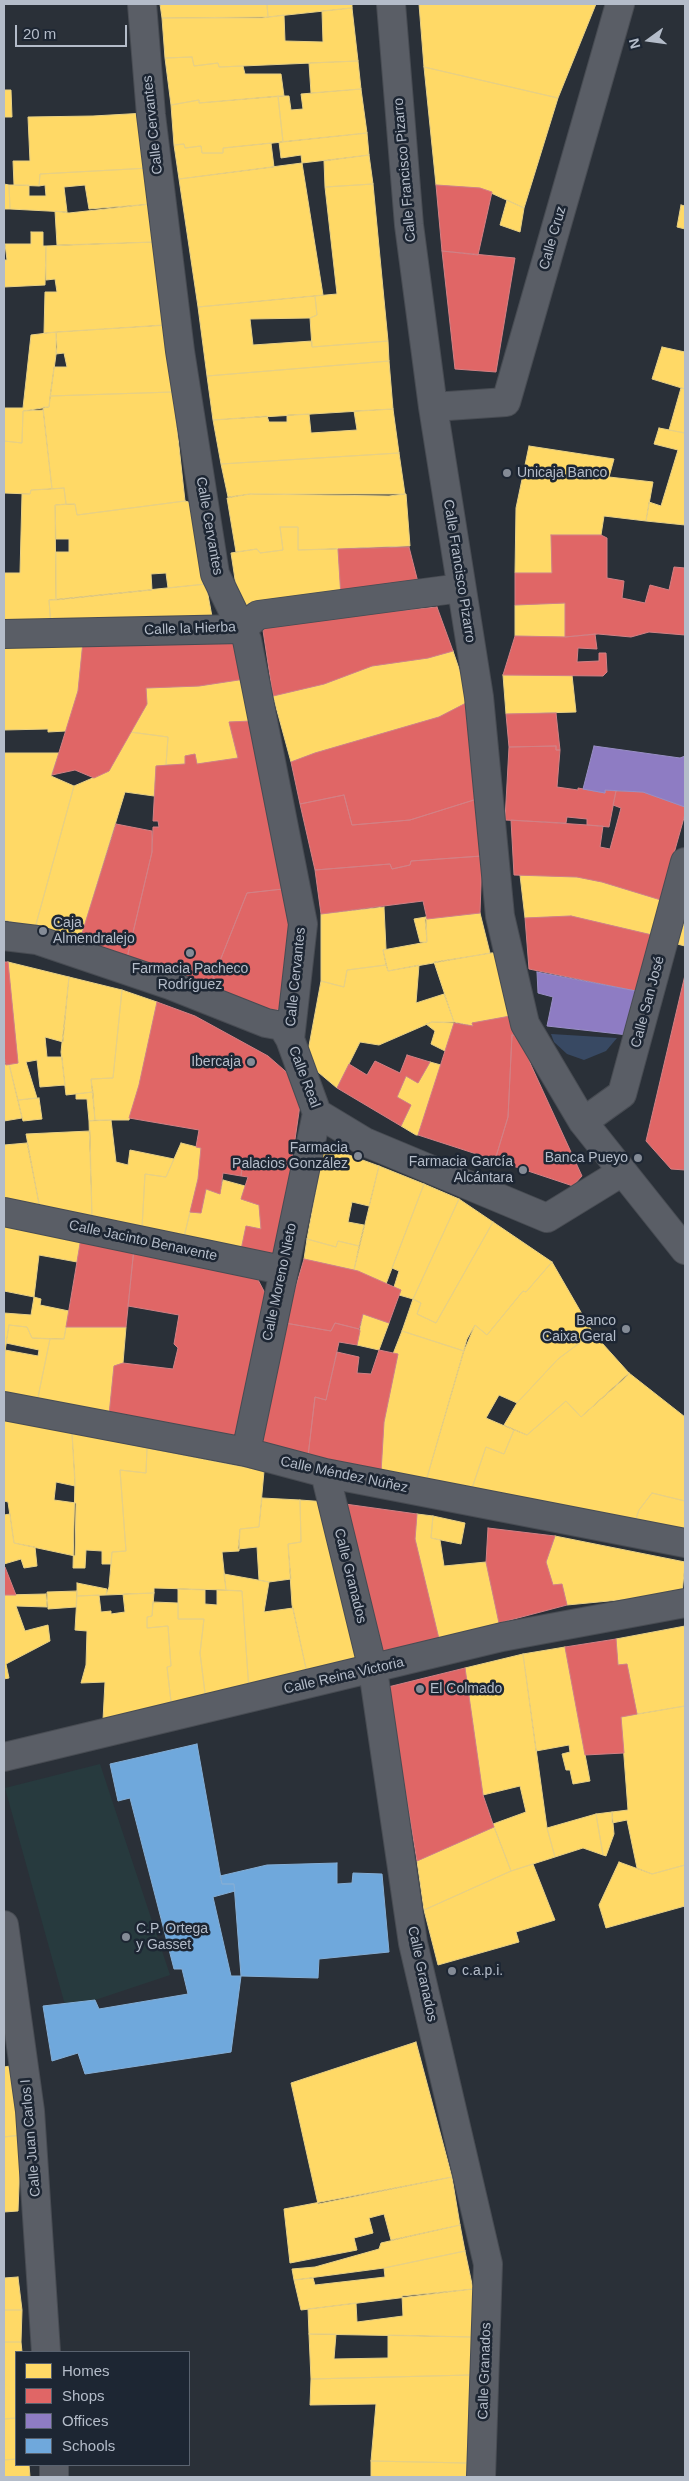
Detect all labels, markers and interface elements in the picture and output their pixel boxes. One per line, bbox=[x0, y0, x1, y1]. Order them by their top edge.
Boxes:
scale bar bbox=[18, 15, 130, 47]
north arrow bbox=[624, 15, 674, 65]
text: 20 m bbox=[23, 25, 56, 42]
text: N bbox=[625, 37, 643, 50]
street label: Calle Cervantes bbox=[139, 75, 167, 175]
street label: Calle Francisco Pizarro bbox=[390, 97, 420, 243]
street label: Calle Cruz bbox=[536, 204, 570, 272]
place label: Unicaja Banco bbox=[517, 465, 607, 481]
marker: Unicaja Banco bbox=[501, 467, 513, 479]
street label: Calle Cervantes bbox=[192, 475, 226, 577]
street label: Calle Francisco Pizarro bbox=[439, 498, 479, 644]
street label: Calle la Hierba bbox=[144, 619, 236, 639]
place label: Caja Almendralejo bbox=[53, 915, 135, 948]
marker: Caja Almendralejo bbox=[37, 925, 49, 937]
street label: Calle Cervantes bbox=[282, 927, 310, 1027]
marker: Farmacia Pacheco Rodríguez bbox=[184, 947, 196, 959]
street label: Calle San José bbox=[628, 954, 668, 1050]
place label: Farmacia Pacheco Rodríguez bbox=[132, 961, 248, 994]
street label: Calle Real bbox=[285, 1044, 323, 1110]
place label: Ibercaja bbox=[191, 1054, 241, 1070]
marker: Ibercaja bbox=[245, 1056, 257, 1068]
place label: Farmacia Palacios González bbox=[232, 1140, 348, 1172]
marker: Farmacia Palacios González bbox=[352, 1150, 364, 1162]
place label: Banca Pueyo bbox=[545, 1150, 628, 1166]
marker: Banca Pueyo bbox=[632, 1152, 644, 1164]
place label: Farmacia García Alcántara bbox=[409, 1154, 513, 1186]
marker: Farmacia García Alcántara bbox=[517, 1164, 529, 1176]
street label: Calle Jacinto Benavente bbox=[67, 1217, 219, 1265]
street label: Calle Moreno Nieto bbox=[259, 1222, 301, 1342]
place label: Banco Caixa Geral bbox=[542, 1313, 616, 1345]
marker: Banco Caixa Geral bbox=[620, 1323, 632, 1335]
street label: Calle Méndez Núñez bbox=[279, 1453, 409, 1497]
street label: Calle Granados bbox=[330, 1527, 370, 1625]
street label: Calle Reina Victoria bbox=[282, 1654, 406, 1698]
place label: El Colmado bbox=[430, 1681, 502, 1697]
marker: El Colmado bbox=[414, 1683, 426, 1695]
place label: C.P. Ortega y Gasset bbox=[136, 1921, 208, 1954]
street label: Calle Granados bbox=[404, 1925, 440, 2023]
marker: C.P. Ortega y Gasset bbox=[120, 1931, 132, 1943]
place label: c.a.p.i. bbox=[462, 1963, 503, 1979]
marker: c.a.p.i. bbox=[446, 1965, 458, 1977]
street label: Calle Juan Carlos I bbox=[17, 2078, 45, 2198]
street label: Calle Granados bbox=[475, 2322, 495, 2420]
legend bbox=[15, 2351, 190, 2466]
text: Homes bbox=[62, 2362, 110, 2379]
text: Shops bbox=[62, 2387, 105, 2404]
text: Offices bbox=[62, 2412, 108, 2429]
text: Schools bbox=[62, 2437, 115, 2454]

